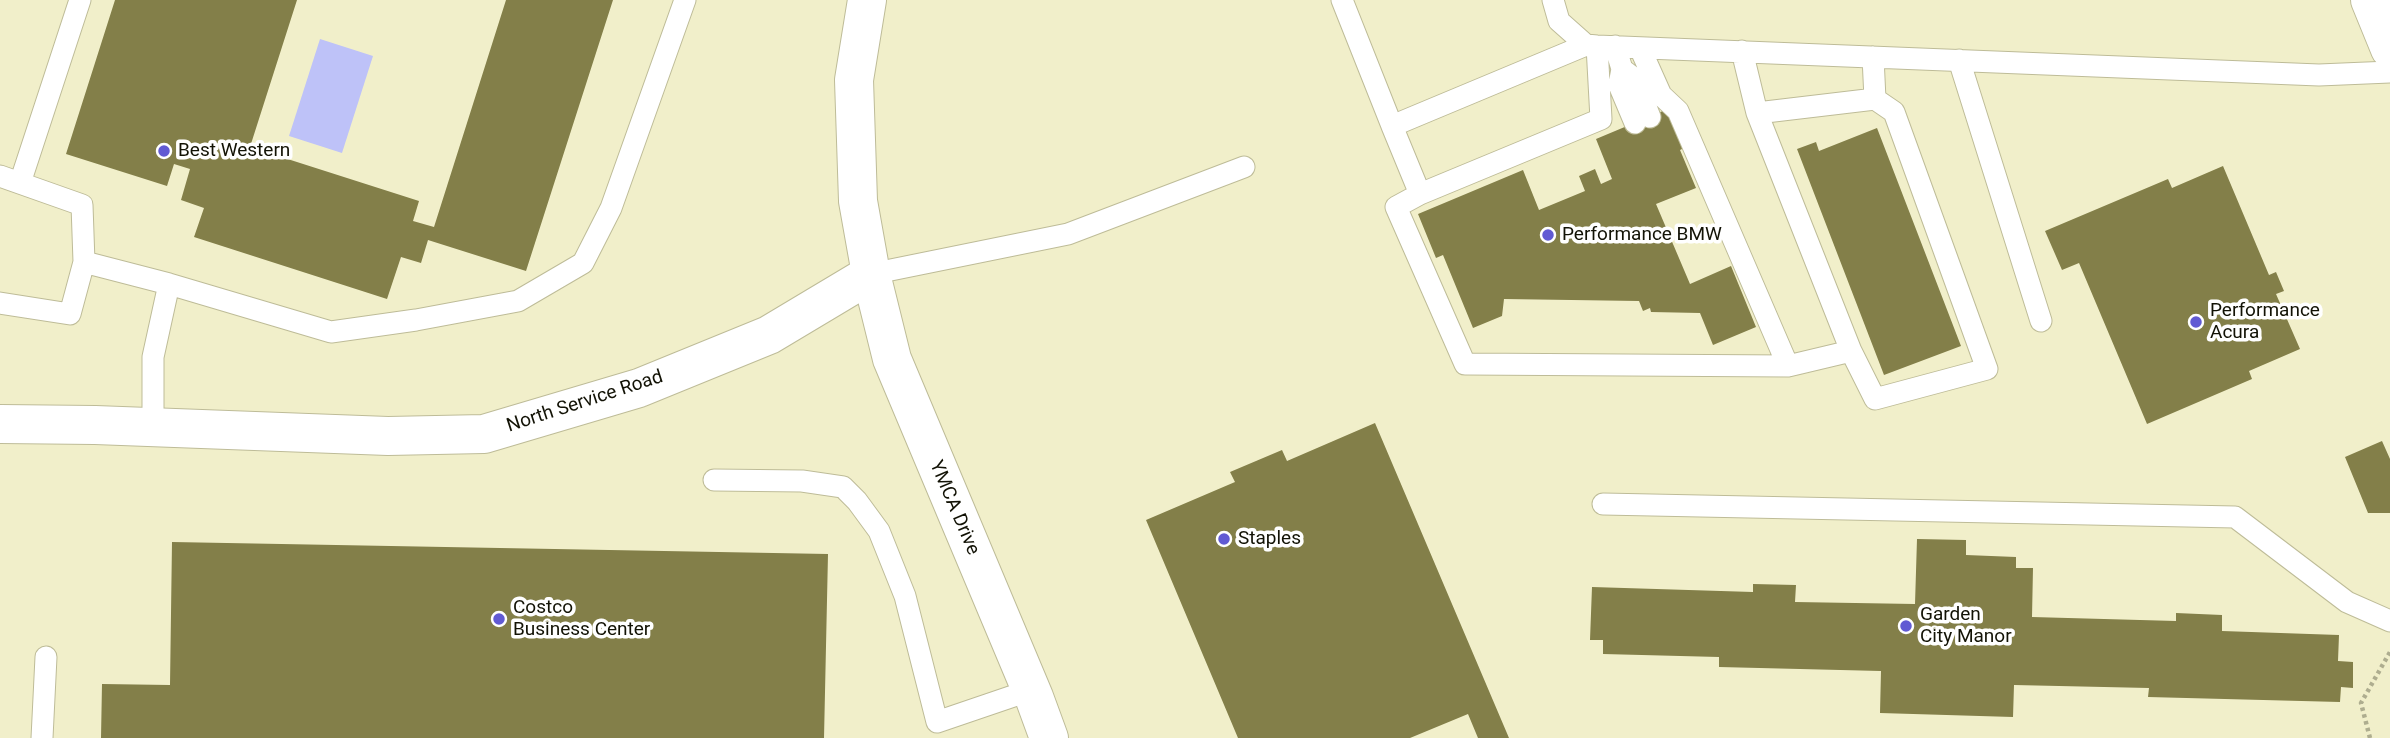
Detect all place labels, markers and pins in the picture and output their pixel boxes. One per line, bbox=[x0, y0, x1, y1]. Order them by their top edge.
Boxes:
place label: Best Western bbox=[178, 140, 290, 162]
marker: Best Western bbox=[156, 143, 172, 159]
place label: Performance BMW bbox=[1562, 224, 1722, 246]
marker: Performance BMW bbox=[1540, 227, 1556, 243]
place label: Performance Acura bbox=[2210, 300, 2320, 344]
marker: Performance Acura bbox=[2188, 314, 2204, 330]
place label: Staples bbox=[1238, 528, 1301, 550]
marker: Staples bbox=[1216, 531, 1232, 547]
place label: Costco Business Center bbox=[513, 597, 650, 641]
place label: Garden City Manor bbox=[1920, 604, 2012, 648]
marker: Costco Business Center bbox=[491, 611, 507, 627]
marker: Garden City Manor bbox=[1898, 618, 1914, 634]

